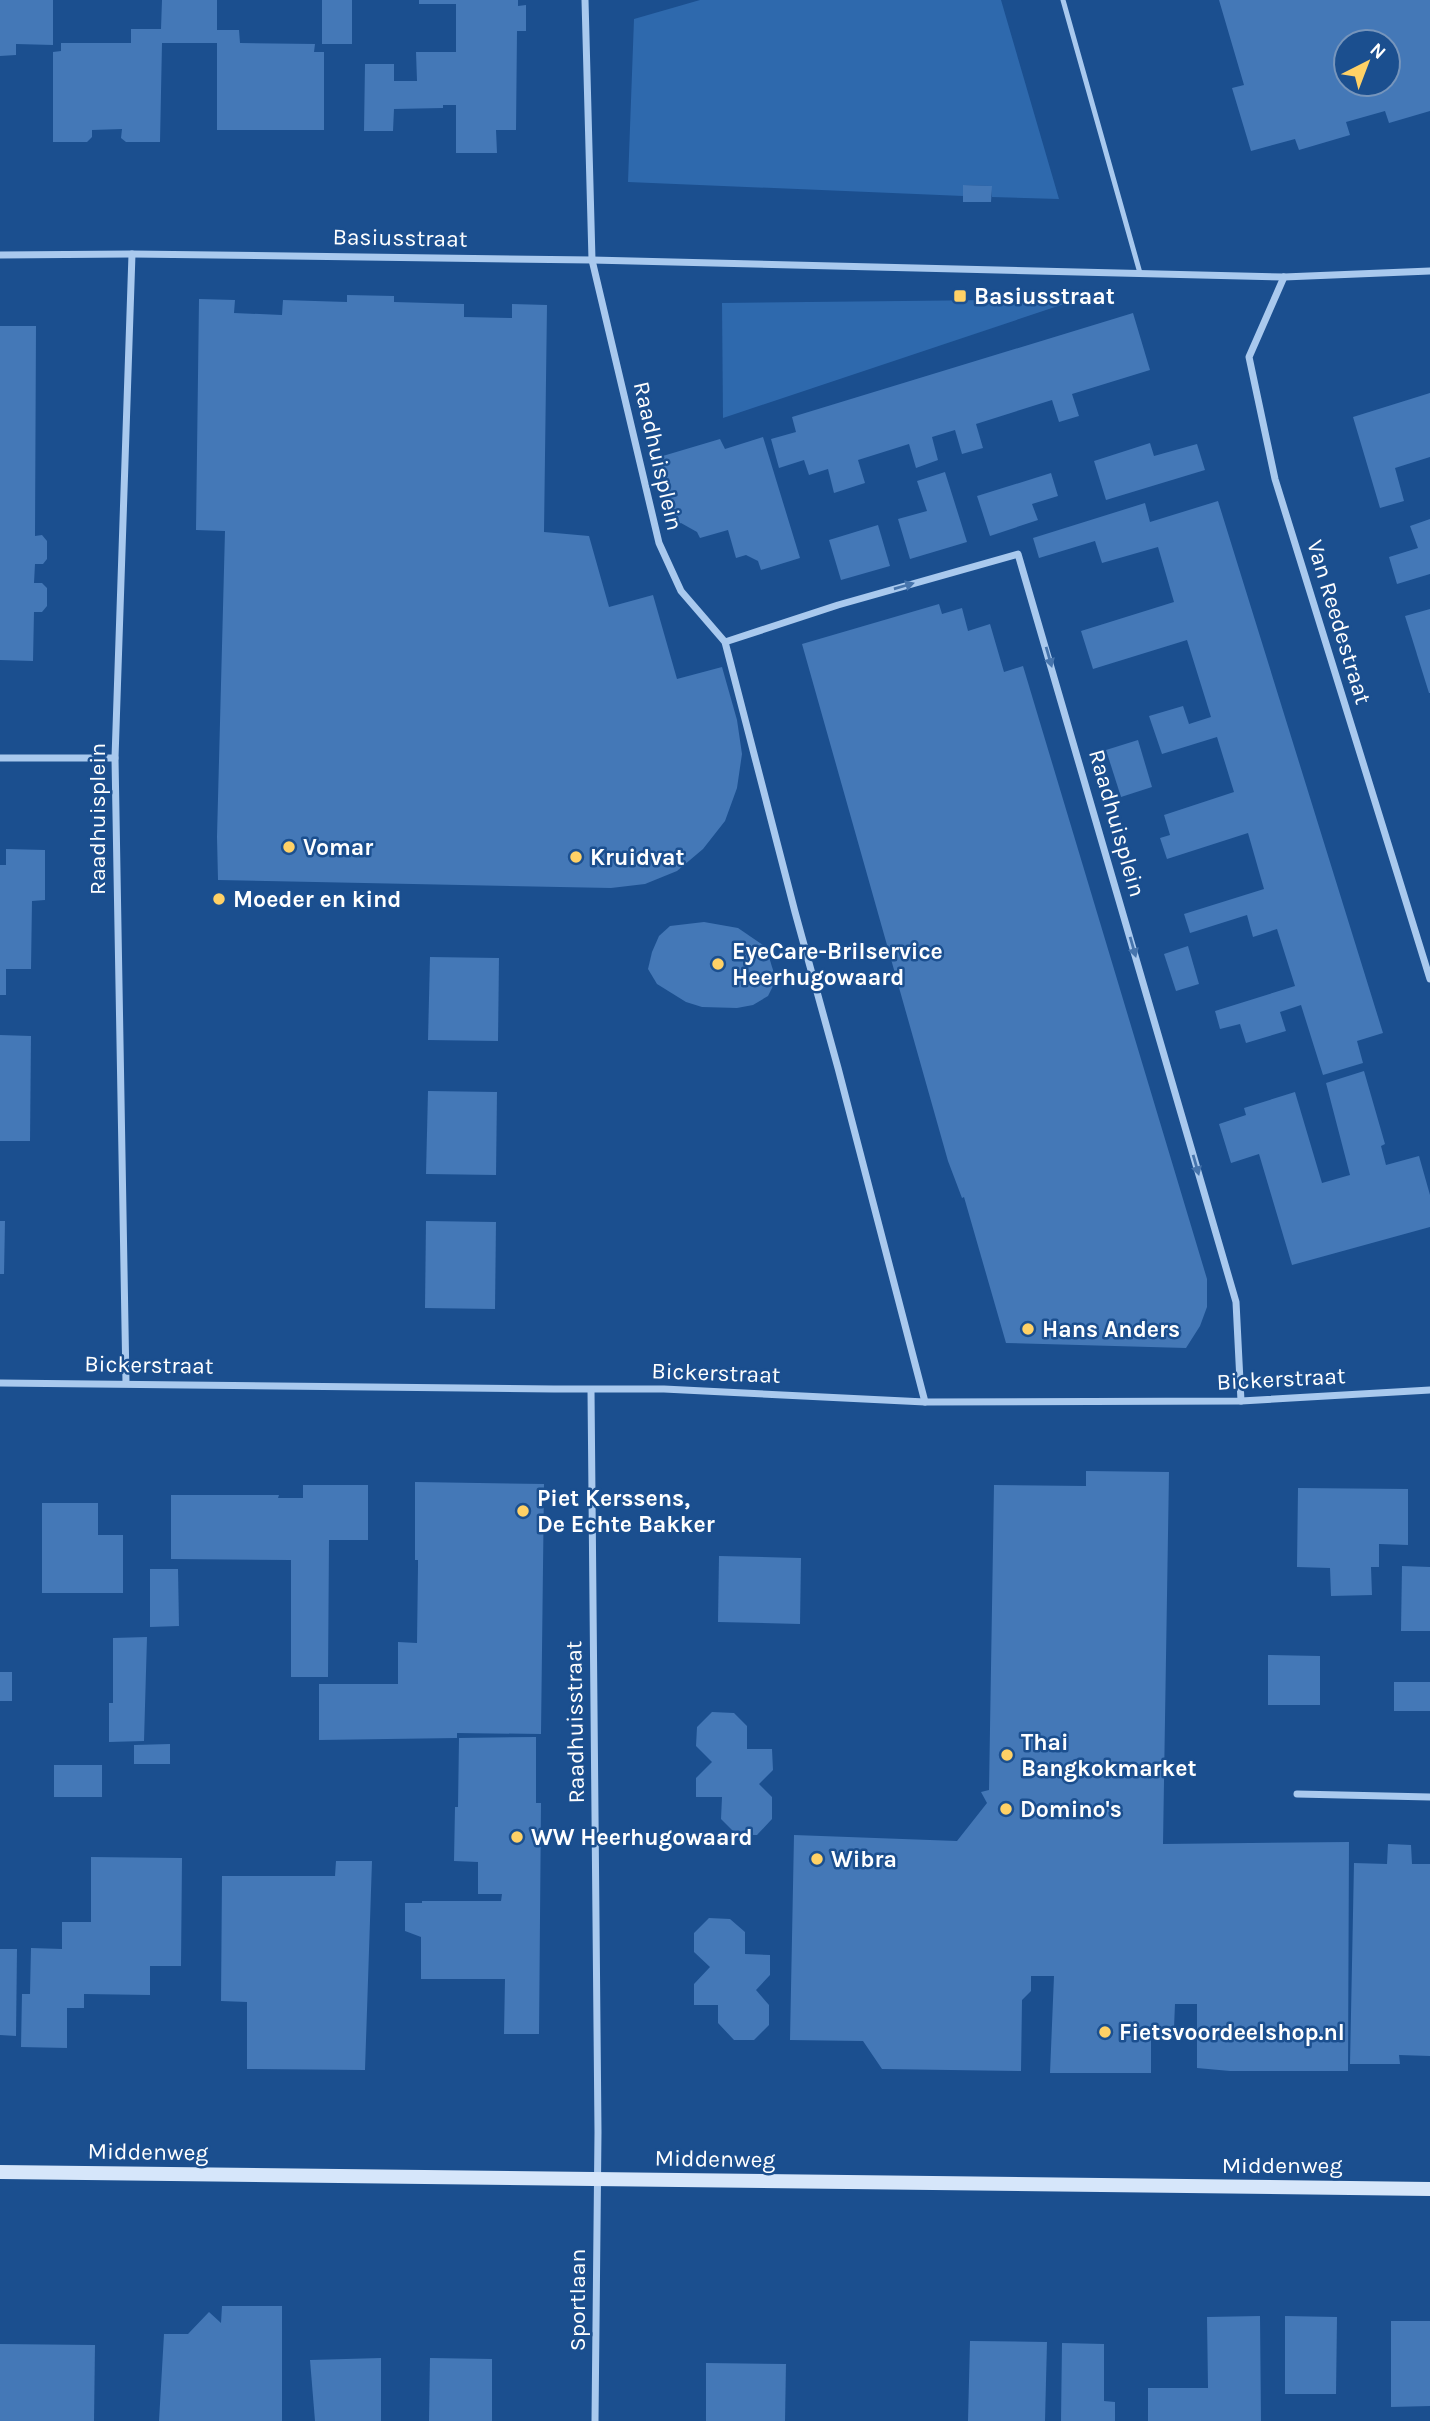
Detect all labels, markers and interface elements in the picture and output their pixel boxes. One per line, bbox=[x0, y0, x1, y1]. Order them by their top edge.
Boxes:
north arrow bbox=[1332, 28, 1402, 98]
text: N bbox=[1365, 38, 1390, 64]
street label: Basiusstraat bbox=[332, 223, 468, 253]
place label: Basiusstraat bbox=[974, 283, 1115, 310]
marker: Basiusstraat bbox=[952, 288, 968, 304]
street label: Raadhuisplein bbox=[628, 379, 688, 533]
street label: Van Reedestraat bbox=[1301, 537, 1377, 708]
one-way arrow bbox=[894, 581, 915, 591]
one-way arrow bbox=[1044, 647, 1054, 668]
street label: Raadhuisplein bbox=[84, 743, 111, 895]
street label: Raadhuisplein bbox=[1083, 746, 1151, 900]
place label: Vomar bbox=[303, 834, 373, 861]
marker: Vomar bbox=[281, 839, 297, 855]
place label: Kruidvat bbox=[590, 844, 685, 871]
marker: Kruidvat bbox=[568, 849, 584, 865]
place label: Moeder en kind bbox=[233, 886, 401, 913]
marker: Moeder en kind bbox=[211, 891, 227, 907]
one-way arrow bbox=[1128, 936, 1138, 957]
place label: EyeCare-Brilservice Heerhugowaard bbox=[732, 938, 943, 991]
marker: EyeCare-Brilservice Heerhugowaard bbox=[710, 956, 726, 972]
one-way arrow bbox=[1191, 1154, 1202, 1176]
place label: Hans Anders bbox=[1042, 1316, 1180, 1343]
marker: Hans Anders bbox=[1020, 1321, 1036, 1337]
street label: Bickerstraat bbox=[84, 1350, 214, 1380]
street label: Bickerstraat bbox=[651, 1357, 781, 1389]
street label: Bickerstraat bbox=[1216, 1362, 1347, 1396]
place label: Piet Kerssens, De Echte Bakker bbox=[537, 1485, 715, 1538]
marker: Piet Kerssens, De Echte Bakker bbox=[515, 1503, 531, 1519]
street label: Raadhuisstraat bbox=[560, 1640, 590, 1804]
place label: Thai Bangkokmarket bbox=[1021, 1729, 1196, 1782]
marker: Thai Bangkokmarket bbox=[999, 1747, 1015, 1763]
place label: Domino's bbox=[1020, 1796, 1122, 1823]
marker: Domino's bbox=[998, 1801, 1014, 1817]
place label: WW Heerhugowaard bbox=[531, 1824, 753, 1851]
marker: WW Heerhugowaard bbox=[509, 1829, 525, 1845]
place label: Wibra bbox=[831, 1846, 897, 1873]
marker: Wibra bbox=[809, 1851, 825, 1867]
place label: Fietsvoordeelshop.nl bbox=[1119, 2019, 1345, 2046]
marker: Fietsvoordeelshop.nl bbox=[1097, 2024, 1113, 2040]
street label: Middenweg bbox=[87, 2137, 209, 2167]
street label: Middenweg bbox=[654, 2144, 776, 2174]
street label: Middenweg bbox=[1222, 2152, 1342, 2179]
street label: Sportlaan bbox=[564, 2249, 591, 2351]

